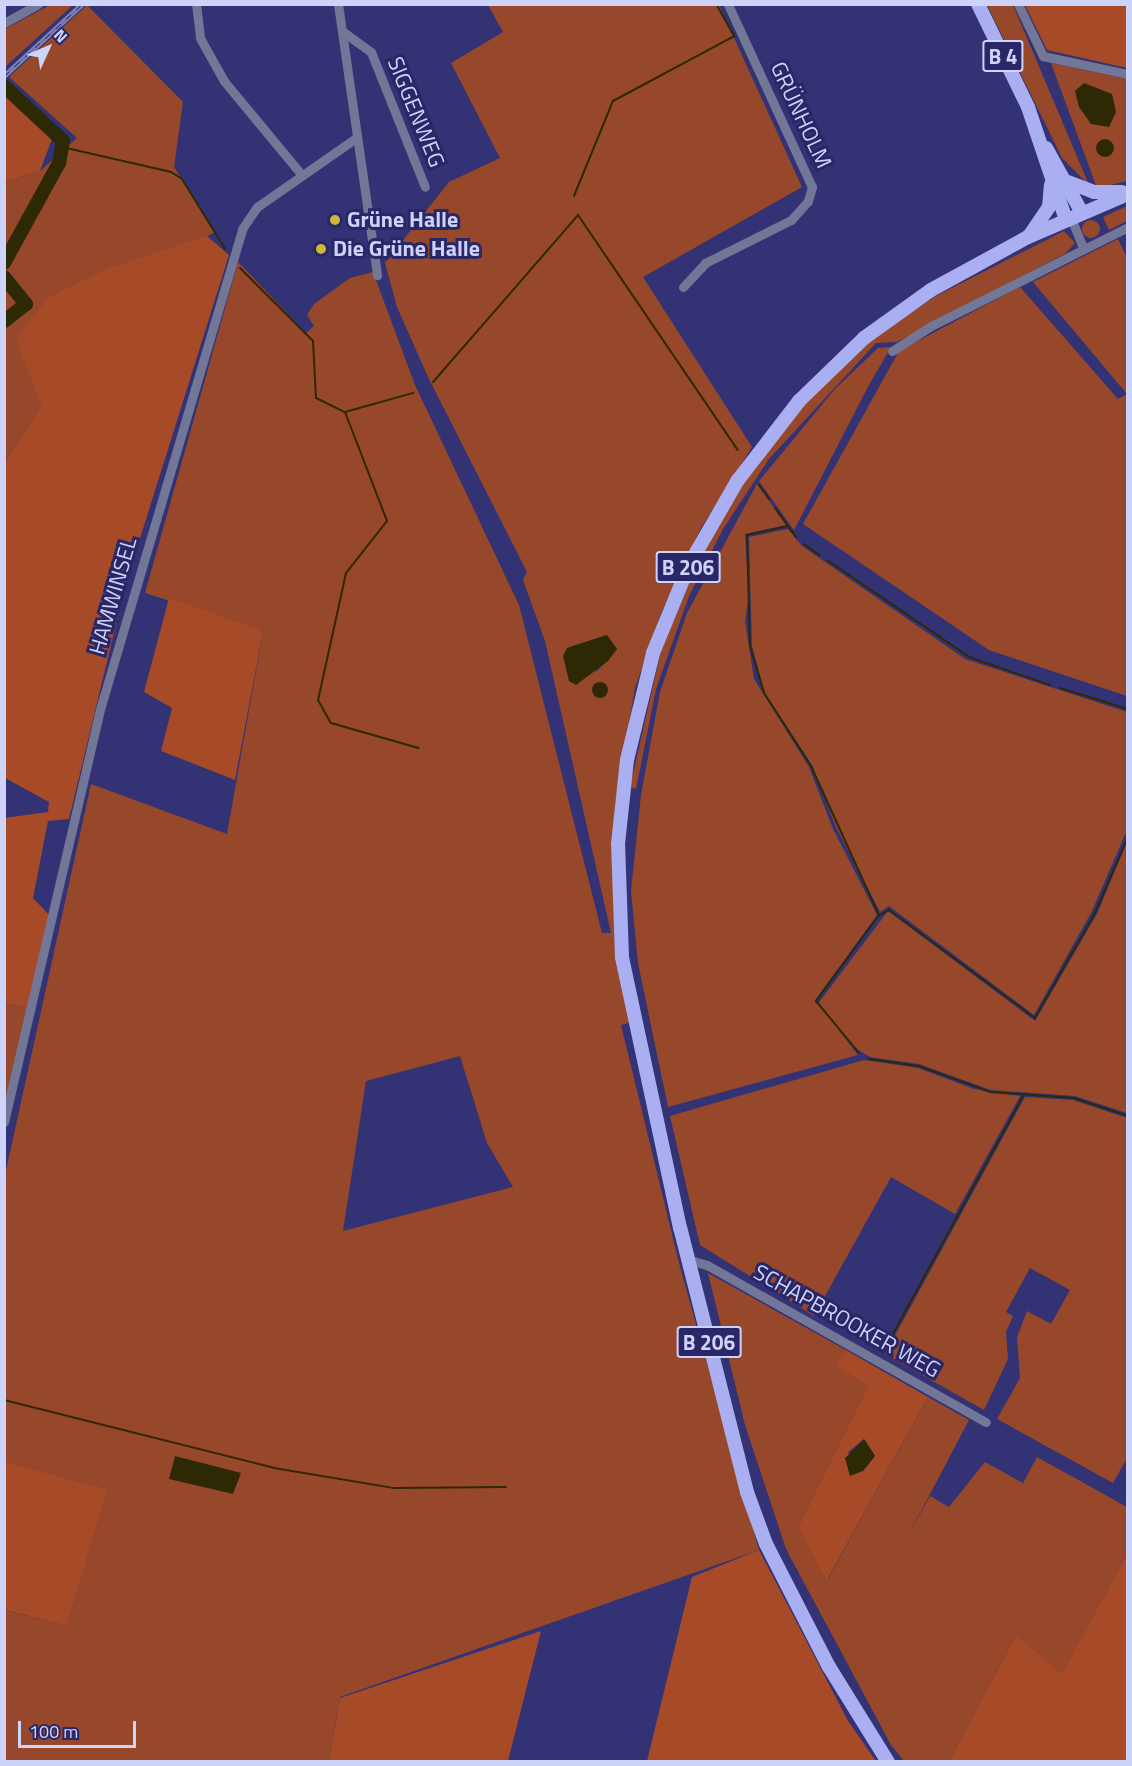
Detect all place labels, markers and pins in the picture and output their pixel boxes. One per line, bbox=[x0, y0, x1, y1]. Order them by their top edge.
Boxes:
place label: Grüne Halle bbox=[347, 207, 458, 233]
marker: Grüne Halle bbox=[328, 213, 342, 227]
place label: Die Grüne Halle bbox=[333, 236, 480, 262]
marker: Die Grüne Halle bbox=[314, 242, 328, 256]

